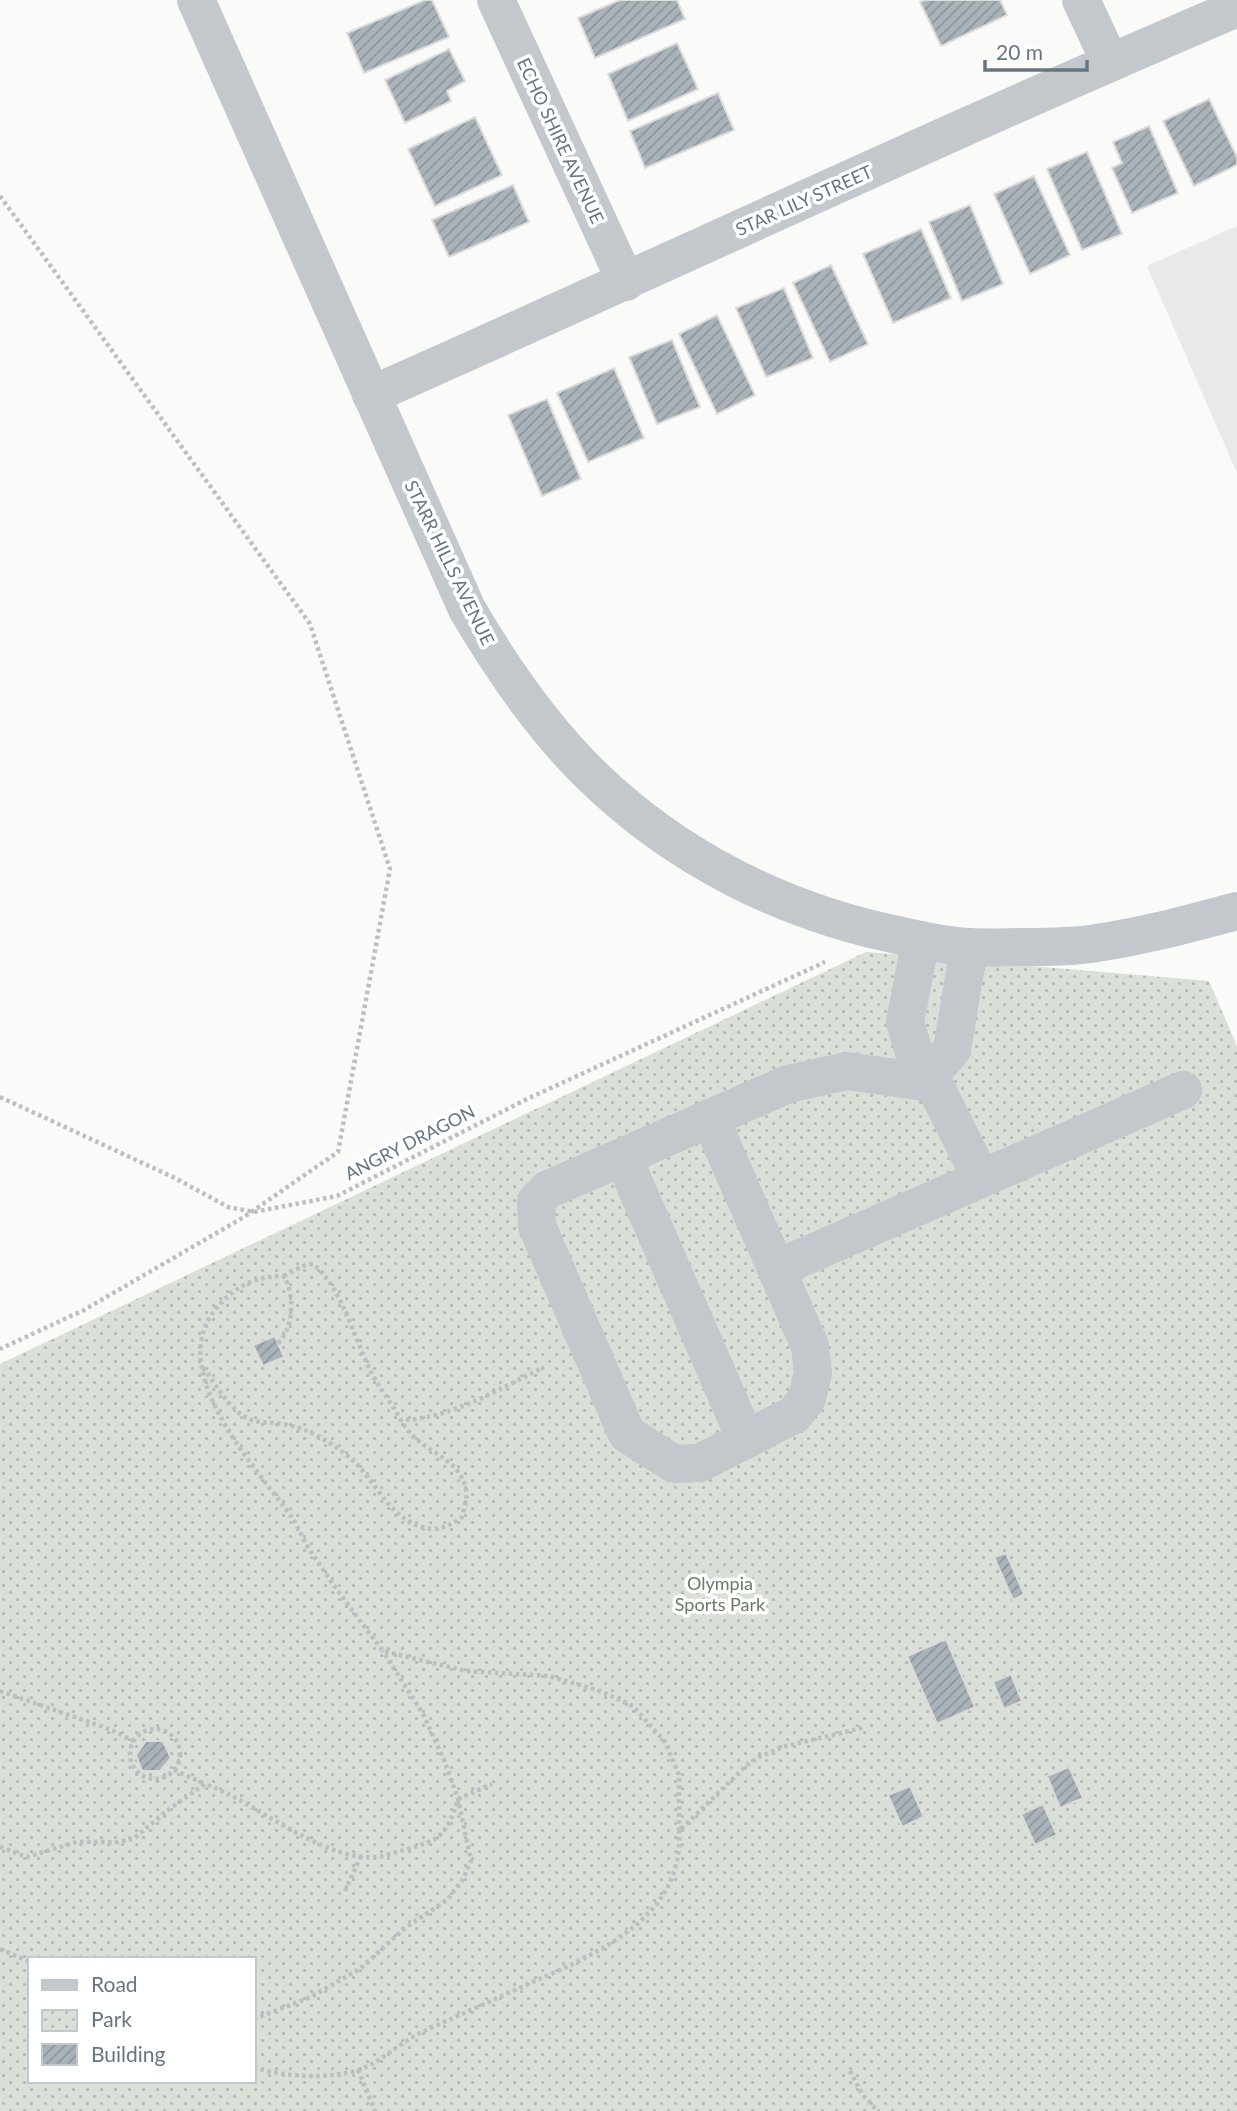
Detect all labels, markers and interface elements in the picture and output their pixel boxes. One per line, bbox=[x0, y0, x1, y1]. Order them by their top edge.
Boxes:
scale bar bbox=[985, 28, 1086, 72]
text: 20 m bbox=[996, 39, 1043, 64]
street label: ECHO SHIRE AVENUE bbox=[513, 54, 609, 227]
street label: STAR LILY STREET bbox=[732, 160, 876, 240]
street label: STARR HILLS AVENUE bbox=[400, 477, 499, 649]
street label: ANGRY DRAGON bbox=[341, 1100, 478, 1184]
park label: Olympia Sports Park bbox=[675, 1572, 766, 1615]
legend bbox=[28, 1957, 256, 2083]
text: Road bbox=[91, 1971, 138, 1996]
text: Park bbox=[91, 2006, 132, 2031]
text: Building bbox=[91, 2041, 166, 2066]

